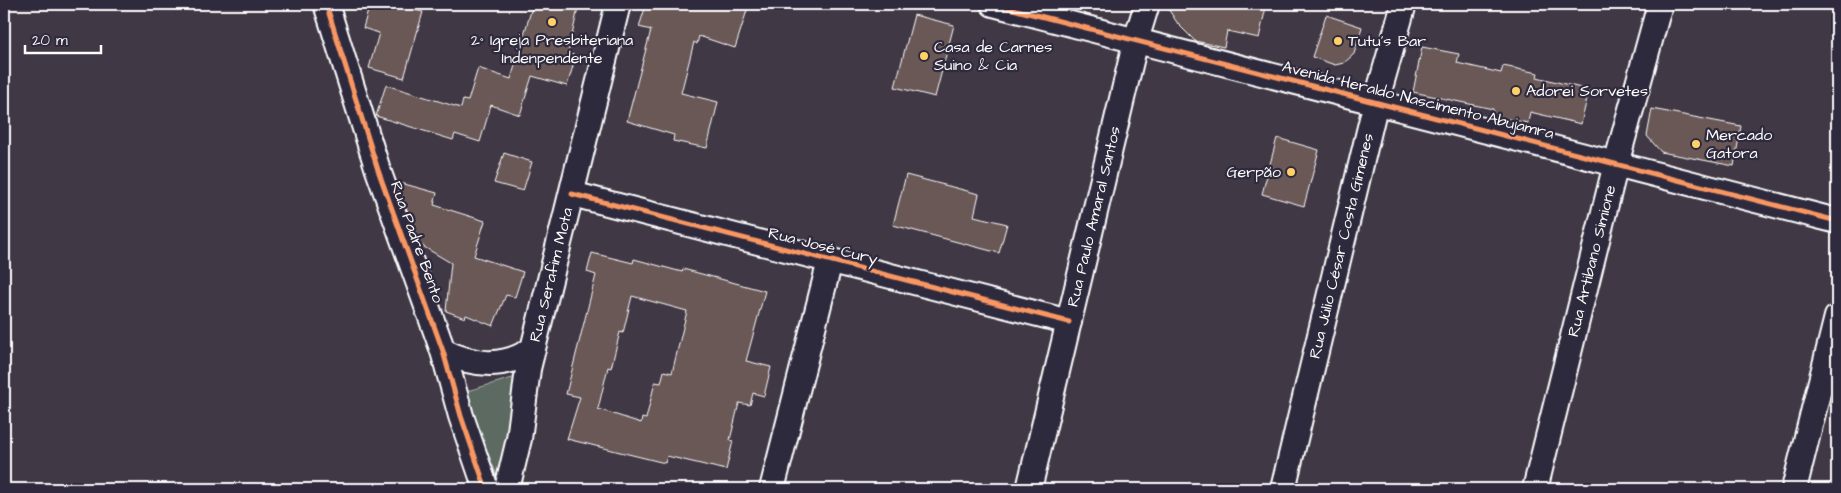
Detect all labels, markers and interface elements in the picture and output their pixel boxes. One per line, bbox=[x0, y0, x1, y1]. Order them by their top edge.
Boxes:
marker: 2° Igreja Presbiteriana Indenpendente bbox=[546, 16, 558, 28]
scale bar bbox=[25, 22, 101, 54]
place label: 2° Igreja Presbiteriana Indenpendente bbox=[471, 29, 633, 69]
text: 20 m bbox=[32, 30, 68, 51]
place label: Tutu's Bar bbox=[1348, 30, 1426, 52]
marker: Tutu's Bar bbox=[1332, 35, 1344, 47]
place label: Casa de Carnes Suino & Cia bbox=[934, 36, 1052, 76]
marker: Casa de Carnes Suino & Cia bbox=[918, 50, 930, 62]
street label: Avenida Heraldo Nascimento Abujamra bbox=[1280, 56, 1556, 144]
place label: Adorei Sorvetes bbox=[1526, 80, 1648, 102]
marker: Adorei Sorvetes bbox=[1510, 85, 1522, 97]
street label: Rua Paulo Amaral Santos bbox=[1062, 124, 1126, 309]
place label: Mercado Gatora bbox=[1706, 124, 1772, 164]
street label: Rua Júlio César Costa Gimenes bbox=[1304, 131, 1379, 361]
marker: Mercado Gatora bbox=[1690, 138, 1702, 150]
place label: Gerpão bbox=[1226, 161, 1281, 183]
marker: Gerpão bbox=[1285, 166, 1297, 178]
street label: Rua Padre Bento bbox=[385, 178, 449, 306]
street label: Rua Artibano Simione bbox=[1562, 182, 1621, 339]
street label: Rua Serafim Mota bbox=[524, 205, 578, 344]
street label: Rua José Cury bbox=[766, 222, 880, 271]

